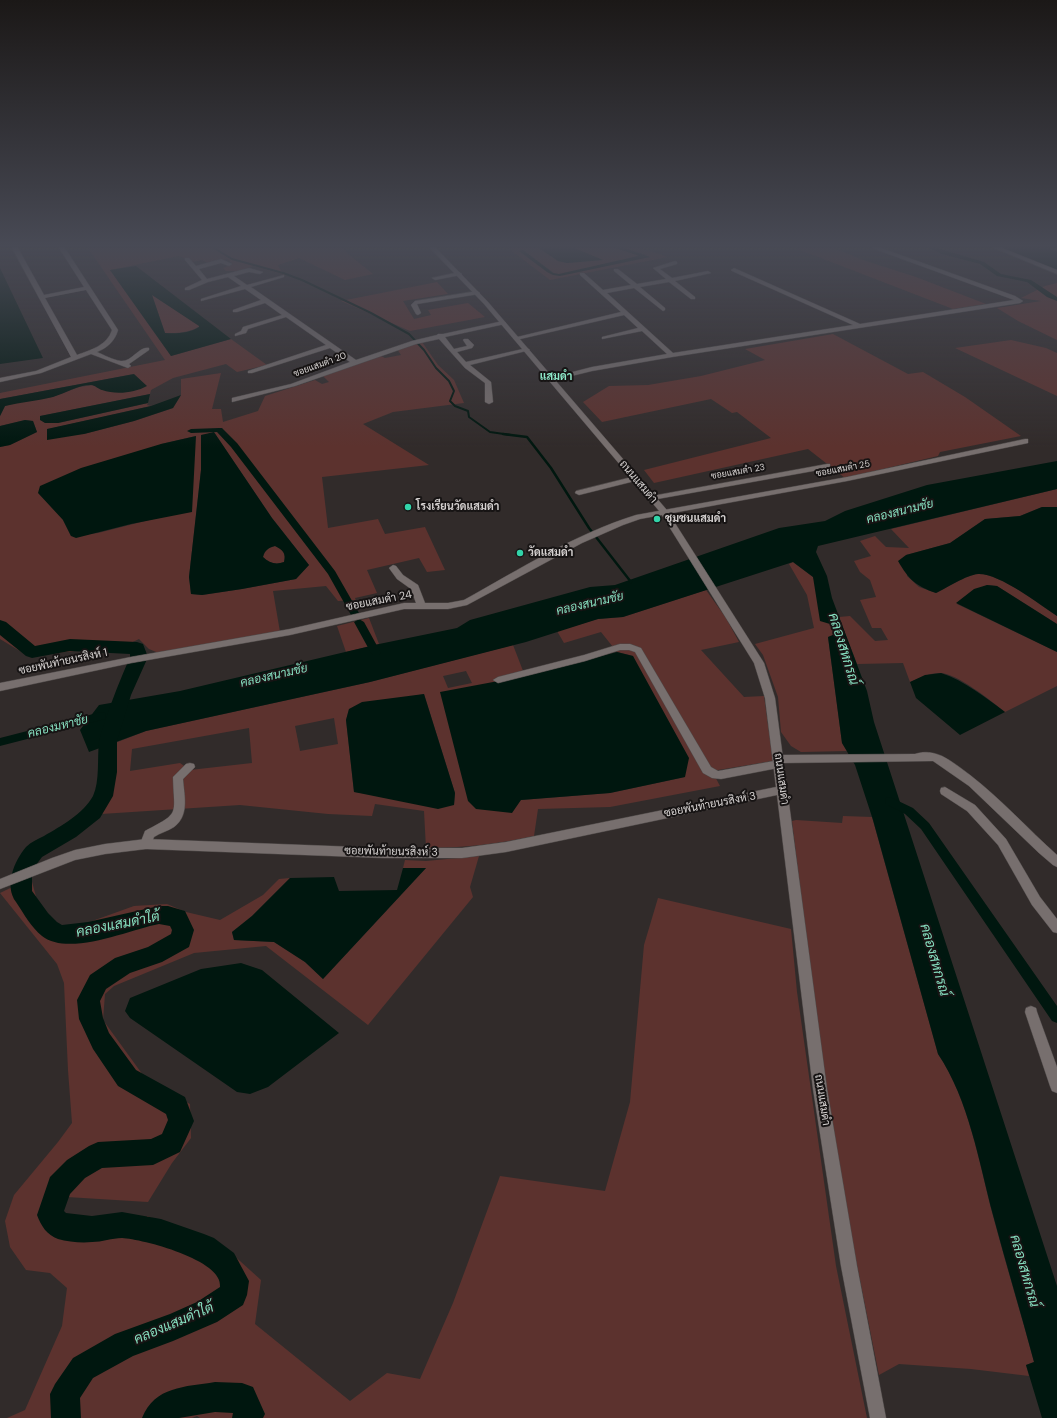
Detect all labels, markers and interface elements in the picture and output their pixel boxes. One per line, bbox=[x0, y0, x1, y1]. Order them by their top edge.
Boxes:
street label: ซอยแสมดำ 20 bbox=[292, 350, 348, 380]
district label: แสมดำ bbox=[540, 370, 572, 384]
street label: ถนนแสมดำ bbox=[616, 458, 660, 506]
street label: ซอยแสมดำ 25 bbox=[815, 458, 871, 480]
street label: ซอยแสมดำ 23 bbox=[710, 462, 766, 482]
water label: คลองสนามชัย bbox=[865, 497, 935, 527]
place label: โรงเรียนวัดแสมดำ bbox=[416, 500, 499, 514]
marker: โรงเรียนวัดแสมดำ bbox=[403, 502, 413, 512]
place label: ชุมชนแสมดำ bbox=[665, 512, 726, 526]
marker: ชุมชนแสมดำ bbox=[652, 514, 662, 524]
place label: วัดแสมดำ bbox=[528, 546, 573, 560]
marker: วัดแสมดำ bbox=[515, 548, 525, 558]
street label: ซอยแสมดำ 24 bbox=[345, 588, 413, 614]
water label: คลองสนามชัย bbox=[555, 589, 625, 619]
water label: คลองสหกรณ์ bbox=[824, 611, 862, 687]
street label: ซอยพันท้ายนรสิงห์ 1 bbox=[17, 646, 109, 678]
water label: คลองสนามชัย bbox=[239, 661, 309, 691]
water label: คลองมหาชัย bbox=[26, 713, 90, 741]
street label: ถนนแสมดำ bbox=[771, 752, 791, 806]
street label: ซอยพันท้ายนรสิงห์ 3 bbox=[663, 790, 757, 820]
street label: ซอยพันท้ายนรสิงห์ 3 bbox=[344, 845, 438, 859]
water label: คลองแสมดำใต้ bbox=[75, 909, 161, 941]
water label: คลองสหกรณ์ bbox=[916, 922, 952, 998]
street label: ถนนแสมดำ bbox=[811, 1073, 833, 1127]
water label: คลองสหกรณ์ bbox=[1006, 1233, 1042, 1309]
water label: คลองแสมดำใต้ bbox=[132, 1300, 216, 1348]

